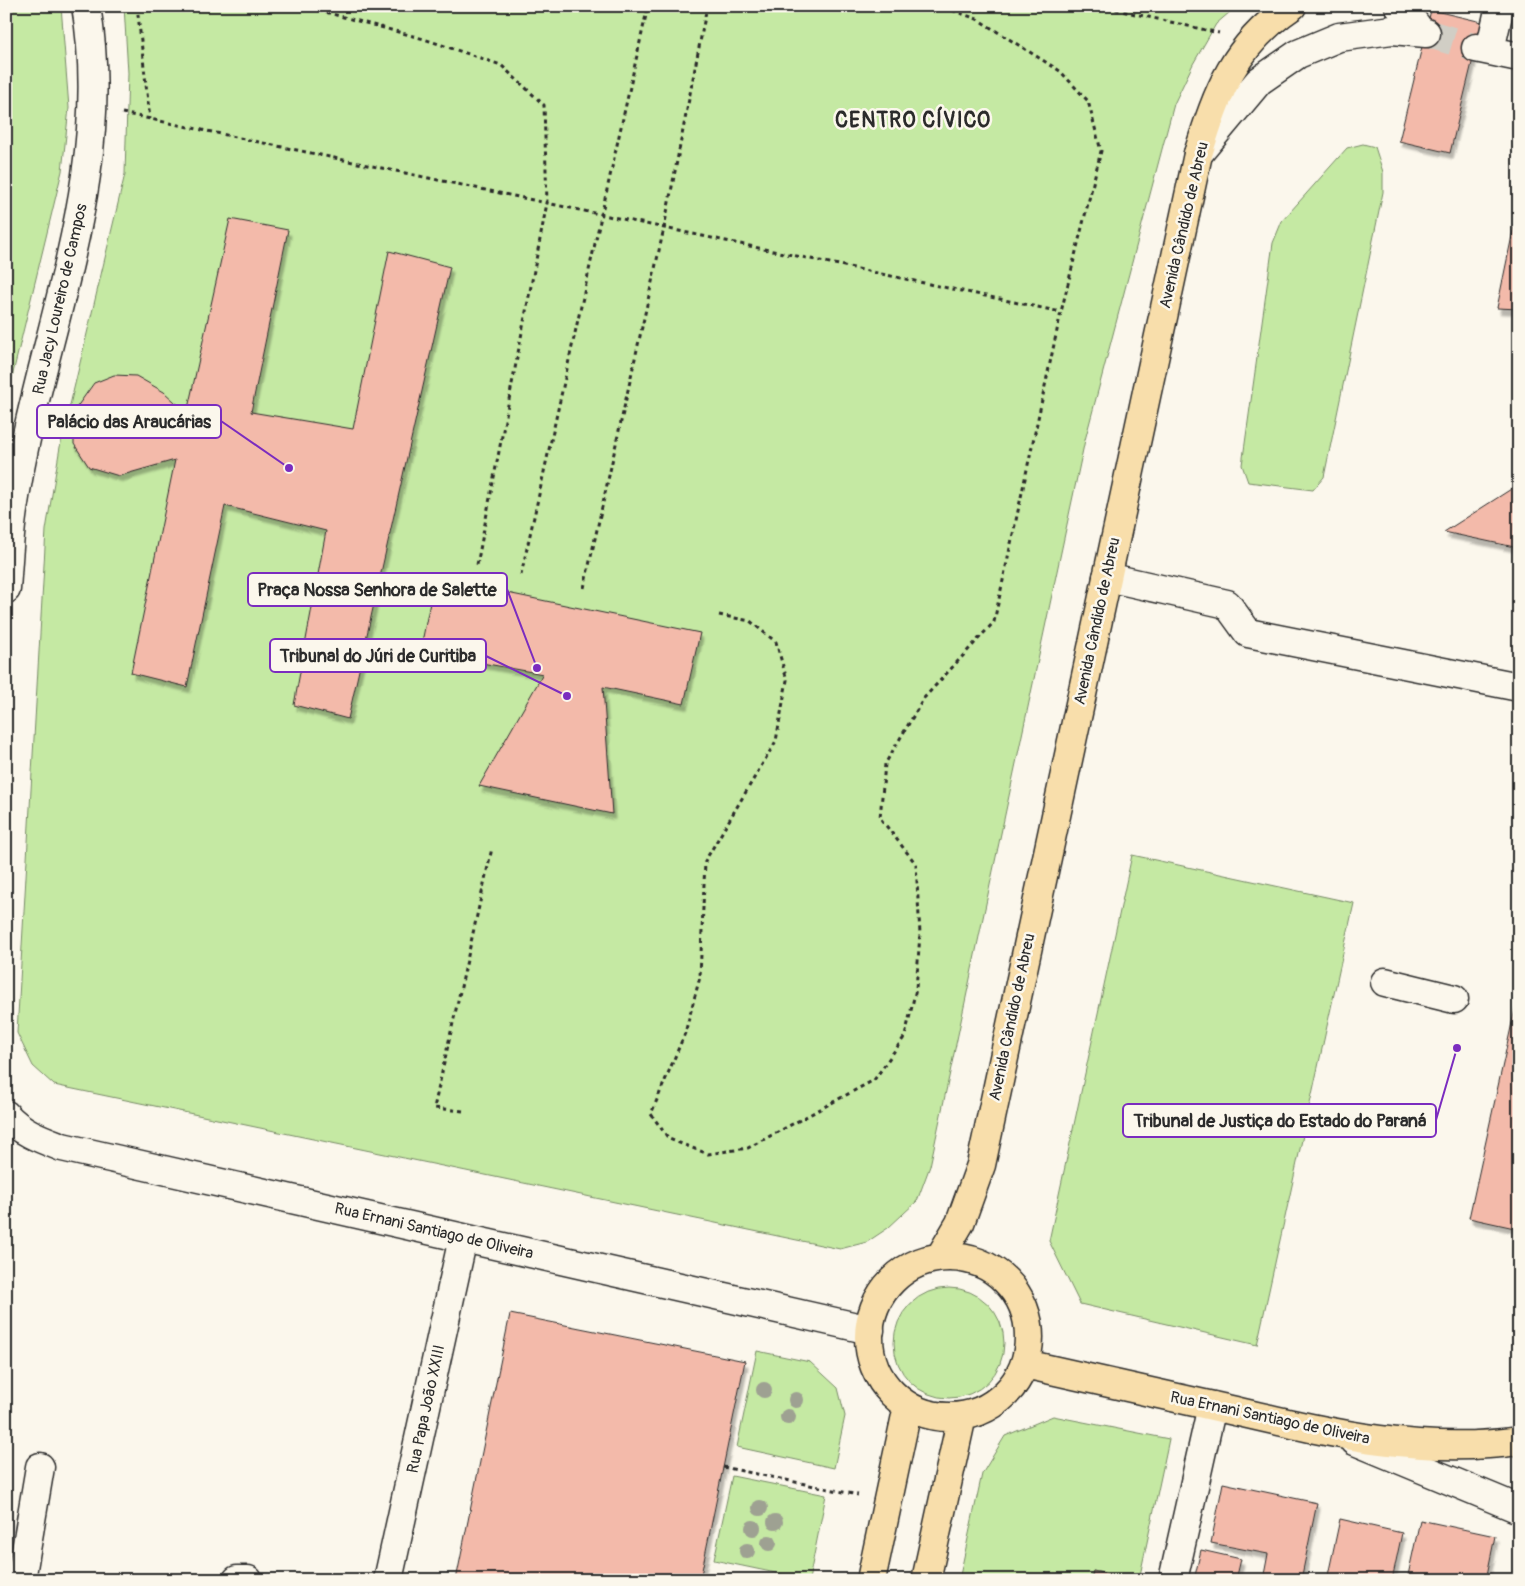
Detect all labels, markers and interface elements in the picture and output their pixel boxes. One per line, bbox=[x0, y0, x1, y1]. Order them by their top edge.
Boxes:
district label: CENTRO CÍVICO bbox=[835, 106, 991, 134]
street label: Avenida Cândido de Abreu bbox=[1155, 140, 1213, 310]
street label: Rua Jacy Loureiro de Campos bbox=[28, 202, 92, 396]
callout: Palácio das Araucárias bbox=[37, 405, 221, 438]
text: Palácio das Araucárias bbox=[47, 411, 212, 434]
street label: Avenida Cândido de Abreu bbox=[1070, 536, 1124, 706]
callout: Praça Nossa Senhora de Salette bbox=[248, 573, 507, 606]
text: Praça Nossa Senhora de Salette bbox=[257, 579, 498, 602]
callout: Tribunal do Júri de Curitiba bbox=[270, 639, 486, 672]
text: Tribunal do Júri de Curitiba bbox=[279, 645, 477, 668]
street label: Avenida Cândido de Abreu bbox=[985, 932, 1039, 1102]
callout: Tribunal de Justiça do Estado do Paraná bbox=[1123, 1104, 1436, 1137]
text: Tribunal de Justiça do Estado do Paraná bbox=[1133, 1110, 1427, 1133]
street label: Rua Ernani Santiago de Oliveira bbox=[333, 1198, 535, 1264]
street label: Rua Papa João XXIII bbox=[403, 1343, 449, 1475]
street label: Rua Ernani Santiago de Oliveira bbox=[1168, 1387, 1372, 1449]

